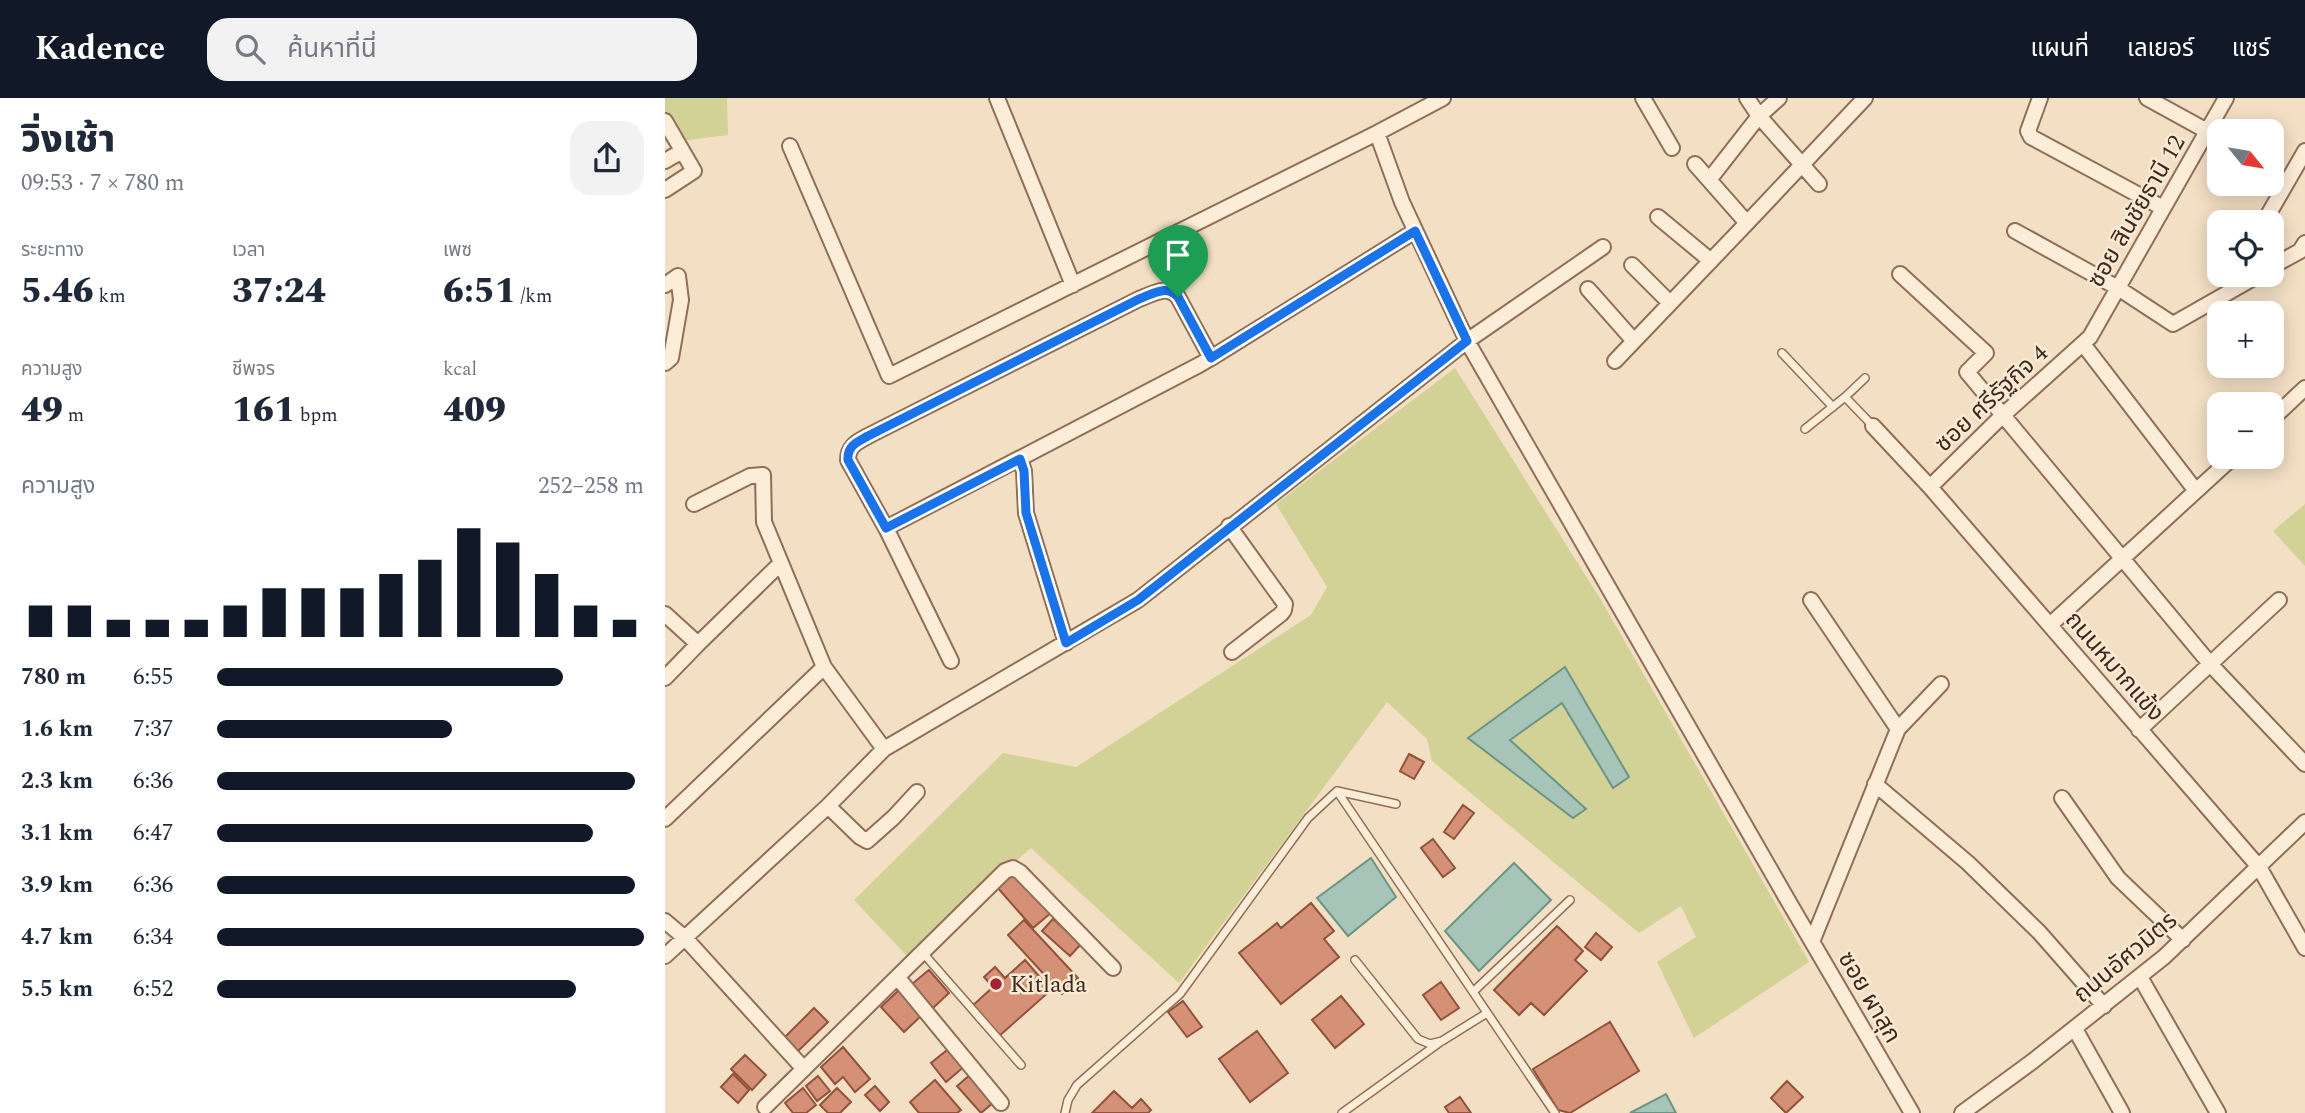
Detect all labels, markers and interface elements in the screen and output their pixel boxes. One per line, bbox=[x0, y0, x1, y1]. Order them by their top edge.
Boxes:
search box bbox=[207, 18, 697, 81]
text: Kadence bbox=[35, 24, 165, 74]
text: ค้นหาที่นี่ bbox=[287, 29, 377, 69]
icon: search bbox=[231, 30, 269, 68]
text: แผนที่ bbox=[2031, 31, 2089, 67]
text: เลเยอร์ bbox=[2127, 31, 2194, 67]
text: แชร์ bbox=[2232, 31, 2270, 67]
text: วิ่งเช้า bbox=[21, 111, 115, 169]
north arrow bbox=[2207, 119, 2284, 196]
map controls bbox=[2207, 119, 2284, 469]
button: share bbox=[570, 121, 644, 195]
street label: ซอย สินชัยธานี 12 bbox=[2079, 129, 2195, 294]
text: 09:53 · 7 × 780 m bbox=[21, 166, 185, 201]
button: locate bbox=[2207, 210, 2284, 287]
pin bbox=[1148, 225, 1208, 297]
text: ระยะทาง bbox=[21, 236, 84, 265]
text: เวลา bbox=[232, 236, 265, 265]
text: เพซ bbox=[443, 236, 472, 265]
icon: arrive bbox=[1159, 236, 1197, 274]
text: 5.46 bbox=[21, 265, 94, 318]
text: 37:24 bbox=[232, 265, 326, 318]
text: 6:51 bbox=[443, 265, 516, 318]
text: km bbox=[94, 282, 126, 311]
text: /km bbox=[516, 282, 552, 311]
button: + bbox=[2207, 301, 2284, 378]
street label: ซอย ศรีรัฐกิจ 4 bbox=[1927, 336, 2057, 461]
text: ความสูง bbox=[21, 355, 82, 384]
text: ชีพจร bbox=[232, 355, 275, 384]
text: kcal bbox=[443, 355, 477, 384]
text: 49 bbox=[21, 384, 63, 437]
text: 161 bbox=[232, 384, 295, 437]
text: 409 bbox=[443, 384, 506, 437]
button: − bbox=[2207, 392, 2284, 469]
text: m bbox=[63, 401, 84, 430]
text: bpm bbox=[295, 401, 338, 430]
text: ความสูง bbox=[21, 469, 95, 504]
text: 252–258 m bbox=[538, 469, 644, 504]
street label: ถนนหมากแข้ง bbox=[2056, 603, 2173, 730]
text: 780 m bbox=[21, 660, 86, 695]
text: 6:55 bbox=[133, 660, 173, 695]
text: 1.6 km bbox=[21, 712, 93, 747]
text: 7:37 bbox=[133, 712, 173, 747]
text: 2.3 km bbox=[21, 764, 93, 799]
text: 6:36 bbox=[133, 764, 173, 799]
text: 3.1 km bbox=[21, 816, 93, 851]
text: 6:47 bbox=[133, 816, 173, 851]
text: 3.9 km bbox=[21, 868, 93, 903]
text: 6:36 bbox=[133, 868, 173, 903]
street label: ถนนอัศวมิตร bbox=[2066, 903, 2186, 1012]
text: 4.7 km bbox=[21, 920, 93, 955]
text: 6:34 bbox=[133, 920, 173, 955]
street label: ซอย ผาสุก bbox=[1828, 945, 1910, 1050]
place label: Kitlada bbox=[1010, 967, 1087, 1003]
text: 5.5 km bbox=[21, 972, 93, 1007]
text: 6:52 bbox=[133, 972, 173, 1007]
marker: Kitlada bbox=[988, 976, 1004, 992]

